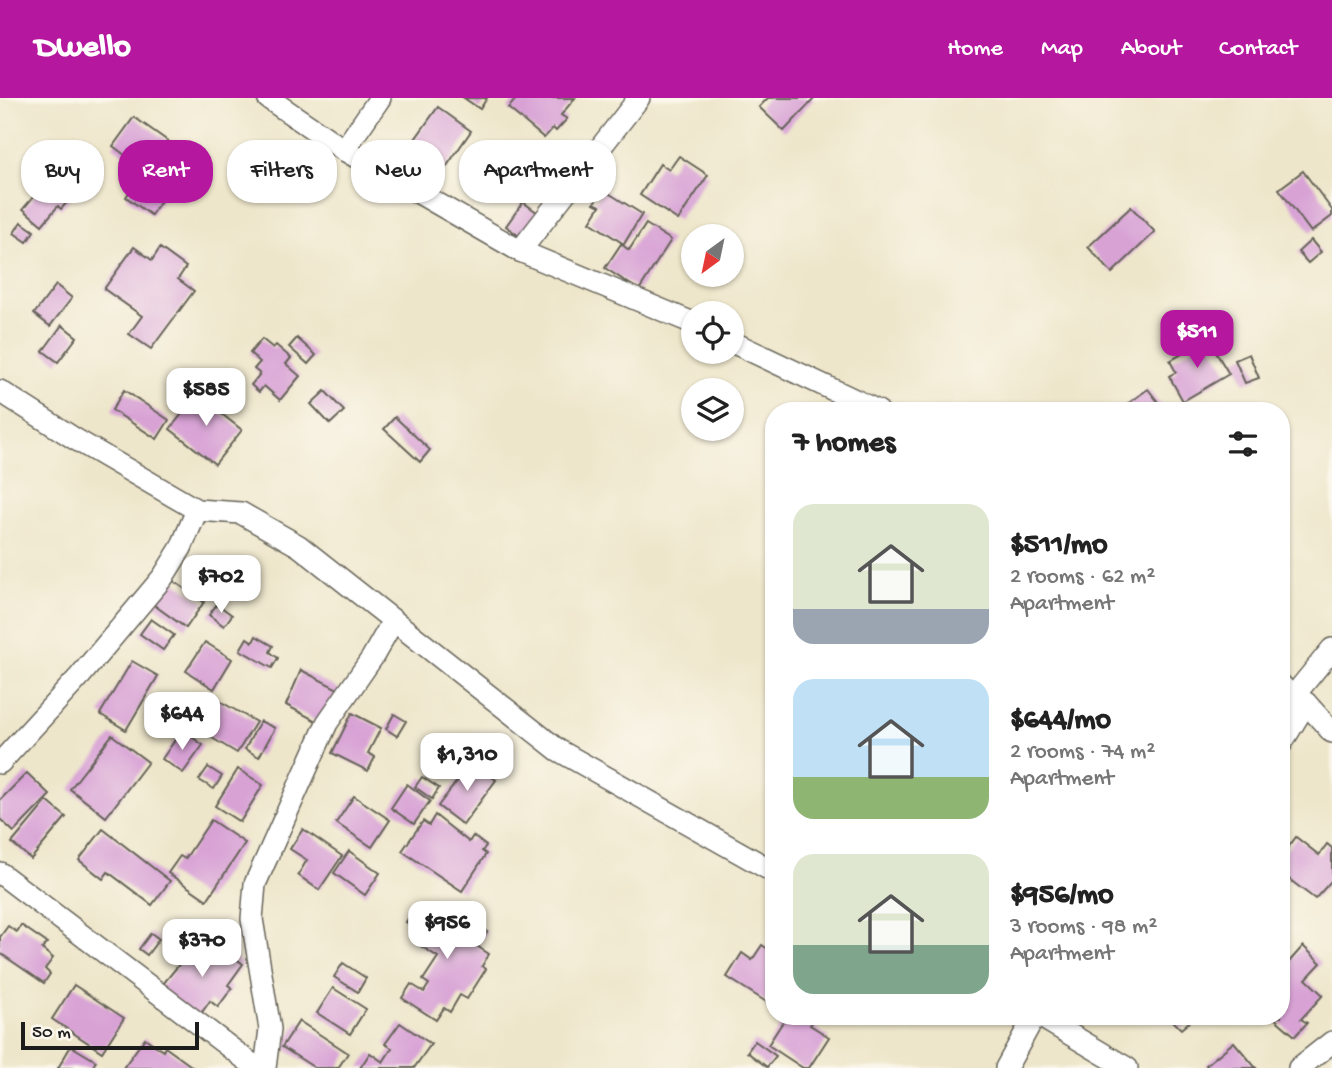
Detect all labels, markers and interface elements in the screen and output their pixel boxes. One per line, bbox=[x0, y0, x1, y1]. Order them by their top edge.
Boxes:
text: Dwello bbox=[35, 30, 131, 68]
text: Home bbox=[947, 35, 1003, 64]
text: Map bbox=[1041, 35, 1083, 64]
text: About bbox=[1121, 35, 1181, 64]
text: Contact bbox=[1219, 35, 1297, 64]
chip: Buy bbox=[21, 140, 104, 203]
chip: Rent bbox=[118, 140, 213, 203]
chip: Filters bbox=[227, 140, 337, 203]
chip: New bbox=[351, 140, 445, 203]
chip: Apartment bbox=[459, 140, 616, 203]
north arrow bbox=[681, 224, 744, 287]
map controls bbox=[681, 224, 744, 441]
button: locate bbox=[681, 301, 744, 364]
pin: $511 bbox=[1156, 310, 1238, 370]
text: $511 bbox=[1176, 319, 1218, 346]
pin: $585 bbox=[165, 368, 247, 428]
text: $585 bbox=[182, 377, 230, 404]
button: layers bbox=[681, 378, 744, 441]
icon: filters bbox=[1224, 425, 1262, 463]
text: 7 homes bbox=[793, 427, 895, 462]
text: $511/mo bbox=[1010, 529, 1108, 564]
icon: home bbox=[849, 532, 933, 616]
pin: $702 bbox=[180, 556, 262, 615]
text: $702 bbox=[198, 564, 244, 591]
text: 2 rooms · 62 m² bbox=[1010, 564, 1155, 591]
text: Apartment bbox=[1010, 591, 1114, 618]
pin: $644 bbox=[141, 692, 223, 752]
text: $644 bbox=[160, 701, 204, 728]
text: $644/mo bbox=[1010, 704, 1111, 739]
icon: home bbox=[849, 707, 933, 791]
pin: $1,310 bbox=[410, 734, 524, 793]
text: 2 rooms · 74 m² bbox=[1010, 739, 1155, 766]
text: $1,310 bbox=[436, 742, 498, 769]
text: Apartment bbox=[1010, 766, 1114, 793]
text: $956/mo bbox=[1010, 879, 1114, 914]
icon: home bbox=[849, 882, 933, 966]
pin: $956 bbox=[406, 902, 488, 961]
text: $956 bbox=[424, 910, 470, 937]
text: 3 rooms · 98 m² bbox=[1010, 914, 1157, 941]
pin: $370 bbox=[161, 920, 243, 979]
text: $370 bbox=[178, 928, 226, 955]
text: Apartment bbox=[1010, 941, 1114, 968]
scale bar bbox=[21, 1019, 200, 1051]
text: 50 m bbox=[32, 1022, 71, 1045]

